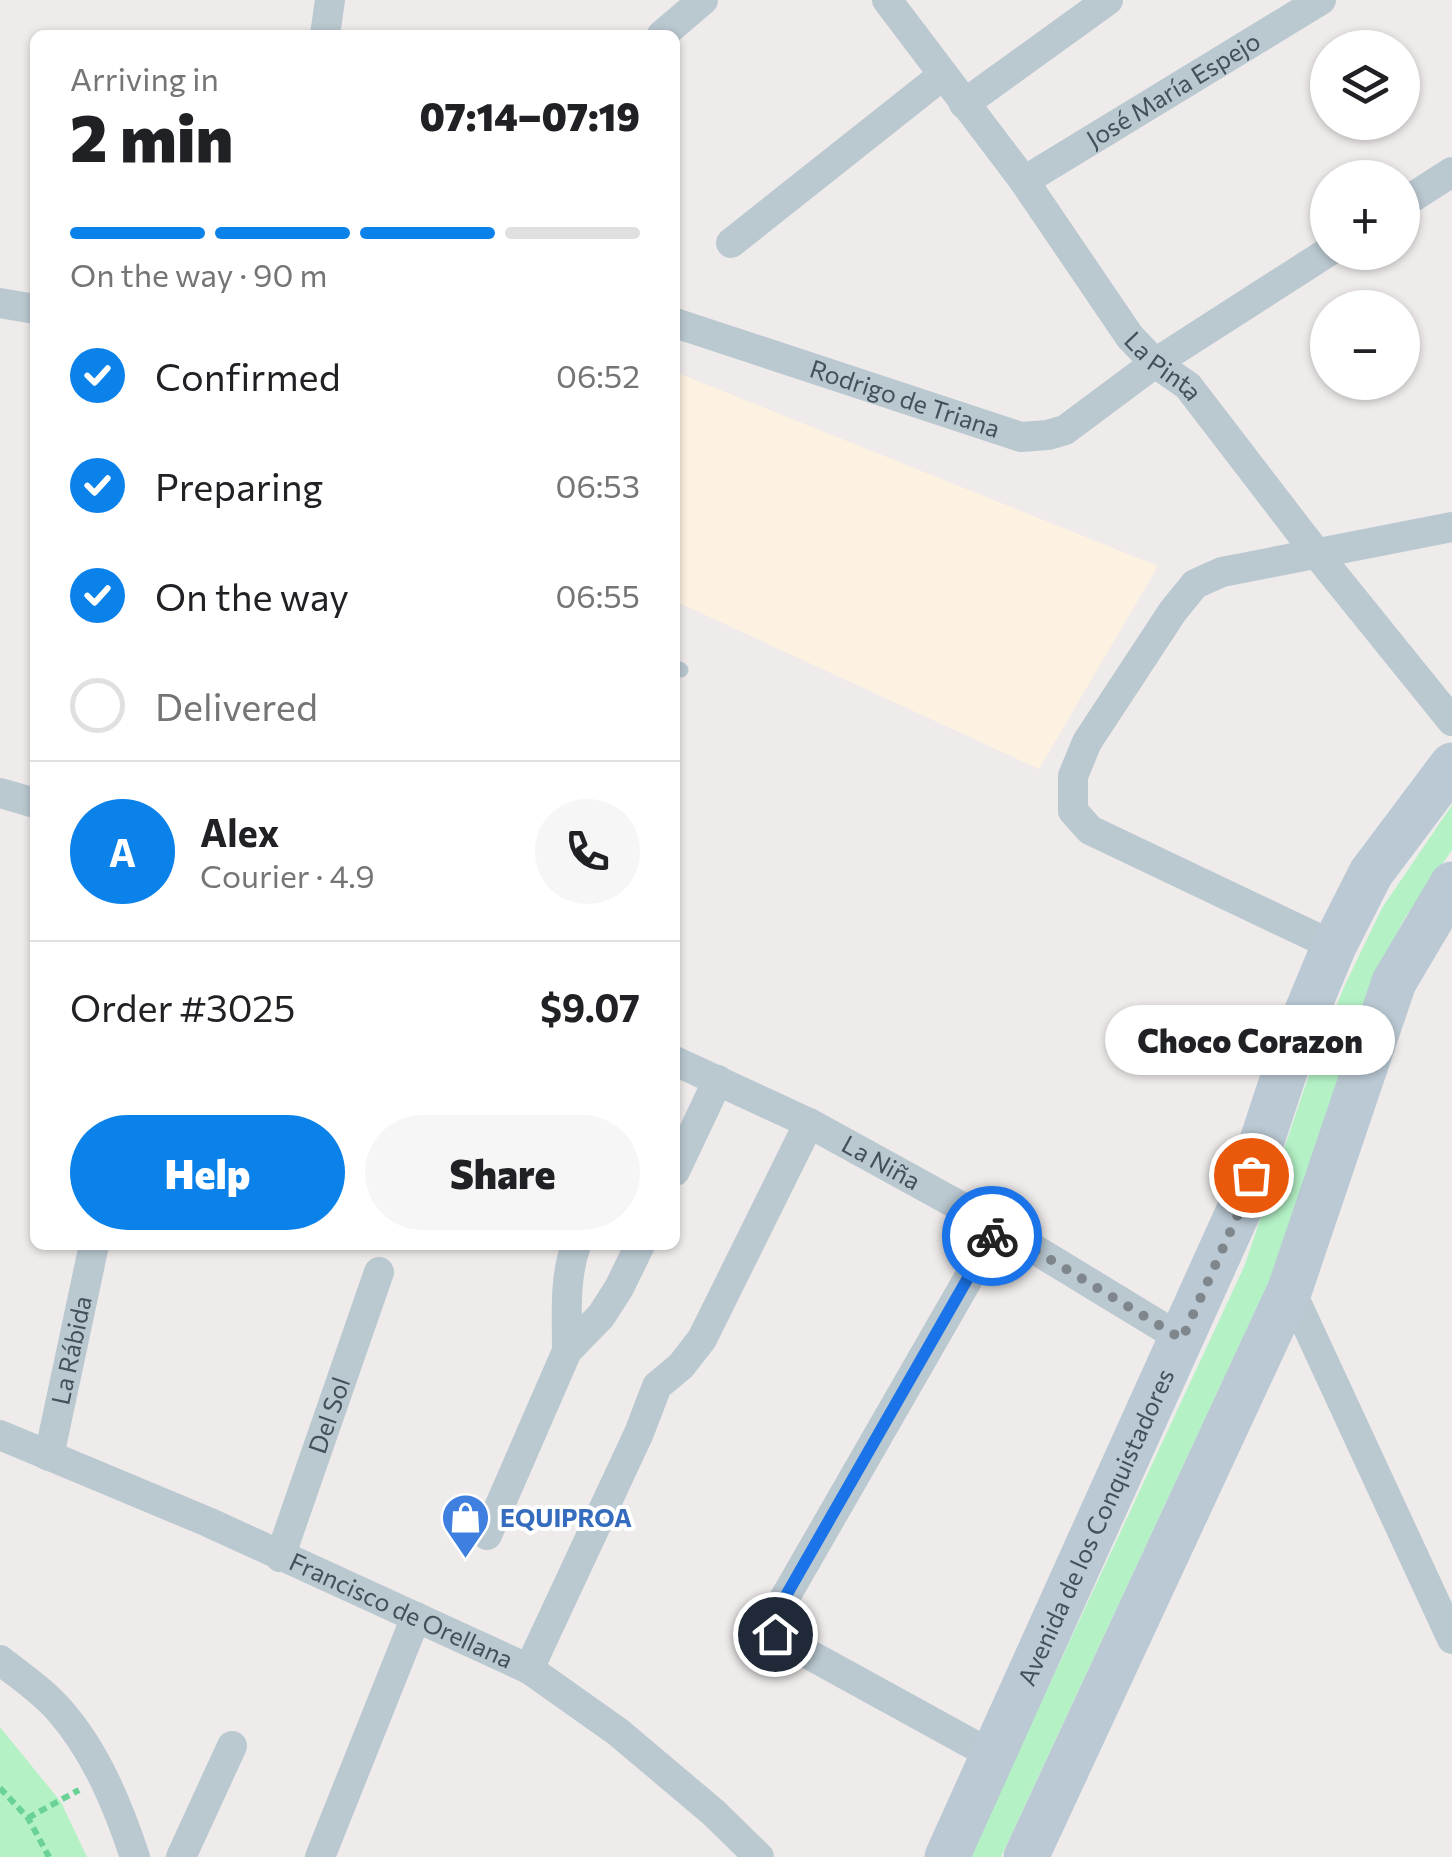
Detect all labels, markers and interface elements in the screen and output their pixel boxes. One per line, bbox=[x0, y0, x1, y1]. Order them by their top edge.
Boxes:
street label: José María Espejo bbox=[1081, 25, 1265, 153]
map controls bbox=[1310, 30, 1420, 400]
button: layers bbox=[1310, 30, 1420, 140]
text: Arriving in bbox=[70, 58, 219, 98]
text: 07:14–07:19 bbox=[419, 92, 640, 139]
text: 2 min bbox=[70, 96, 233, 175]
button: + bbox=[1310, 160, 1420, 270]
text: On the way · 90 m bbox=[70, 254, 327, 294]
button: − bbox=[1310, 290, 1420, 400]
street label: La Pinta bbox=[1119, 325, 1209, 406]
icon: check bbox=[70, 348, 125, 403]
text: Confirmed bbox=[155, 352, 341, 399]
street label: Rodrigo de Triana bbox=[806, 353, 1004, 443]
text: 06:52 bbox=[556, 355, 640, 395]
icon: check bbox=[70, 458, 125, 513]
text: Preparing bbox=[155, 462, 323, 509]
text: 06:53 bbox=[556, 465, 640, 505]
icon: check bbox=[70, 568, 125, 623]
text: On the way bbox=[155, 572, 349, 619]
text: 06:55 bbox=[555, 575, 640, 615]
text: Delivered bbox=[155, 682, 318, 729]
button: phone bbox=[535, 799, 640, 904]
text: Alex bbox=[200, 808, 279, 855]
text: A bbox=[109, 828, 136, 875]
text: Courier · 4.9 bbox=[200, 855, 375, 895]
text: Order #3025 bbox=[70, 983, 295, 1030]
text: $9.07 bbox=[540, 983, 640, 1030]
callout: Choco Corazon bbox=[1106, 1005, 1396, 1075]
text: Choco Corazon bbox=[1137, 1020, 1363, 1060]
button: Help bbox=[70, 1115, 345, 1230]
button: Share bbox=[365, 1115, 640, 1230]
street label: La Niña bbox=[837, 1128, 926, 1195]
pin bbox=[1209, 1133, 1294, 1218]
icon: bag bbox=[1224, 1148, 1279, 1203]
courier bbox=[942, 1186, 1042, 1286]
icon: bike bbox=[965, 1209, 1020, 1264]
street label: La Rábida bbox=[44, 1293, 97, 1407]
street label: Avenida de los Conquistadores bbox=[1011, 1364, 1180, 1690]
street label: Del Sol bbox=[301, 1373, 355, 1457]
shop icon: EQUIPROA bbox=[439, 1492, 491, 1560]
place label: EQUIPROA bbox=[500, 1502, 632, 1532]
street label: Francisco de Orellana bbox=[285, 1545, 518, 1674]
pin bbox=[733, 1592, 818, 1677]
icon: home bbox=[748, 1607, 803, 1662]

